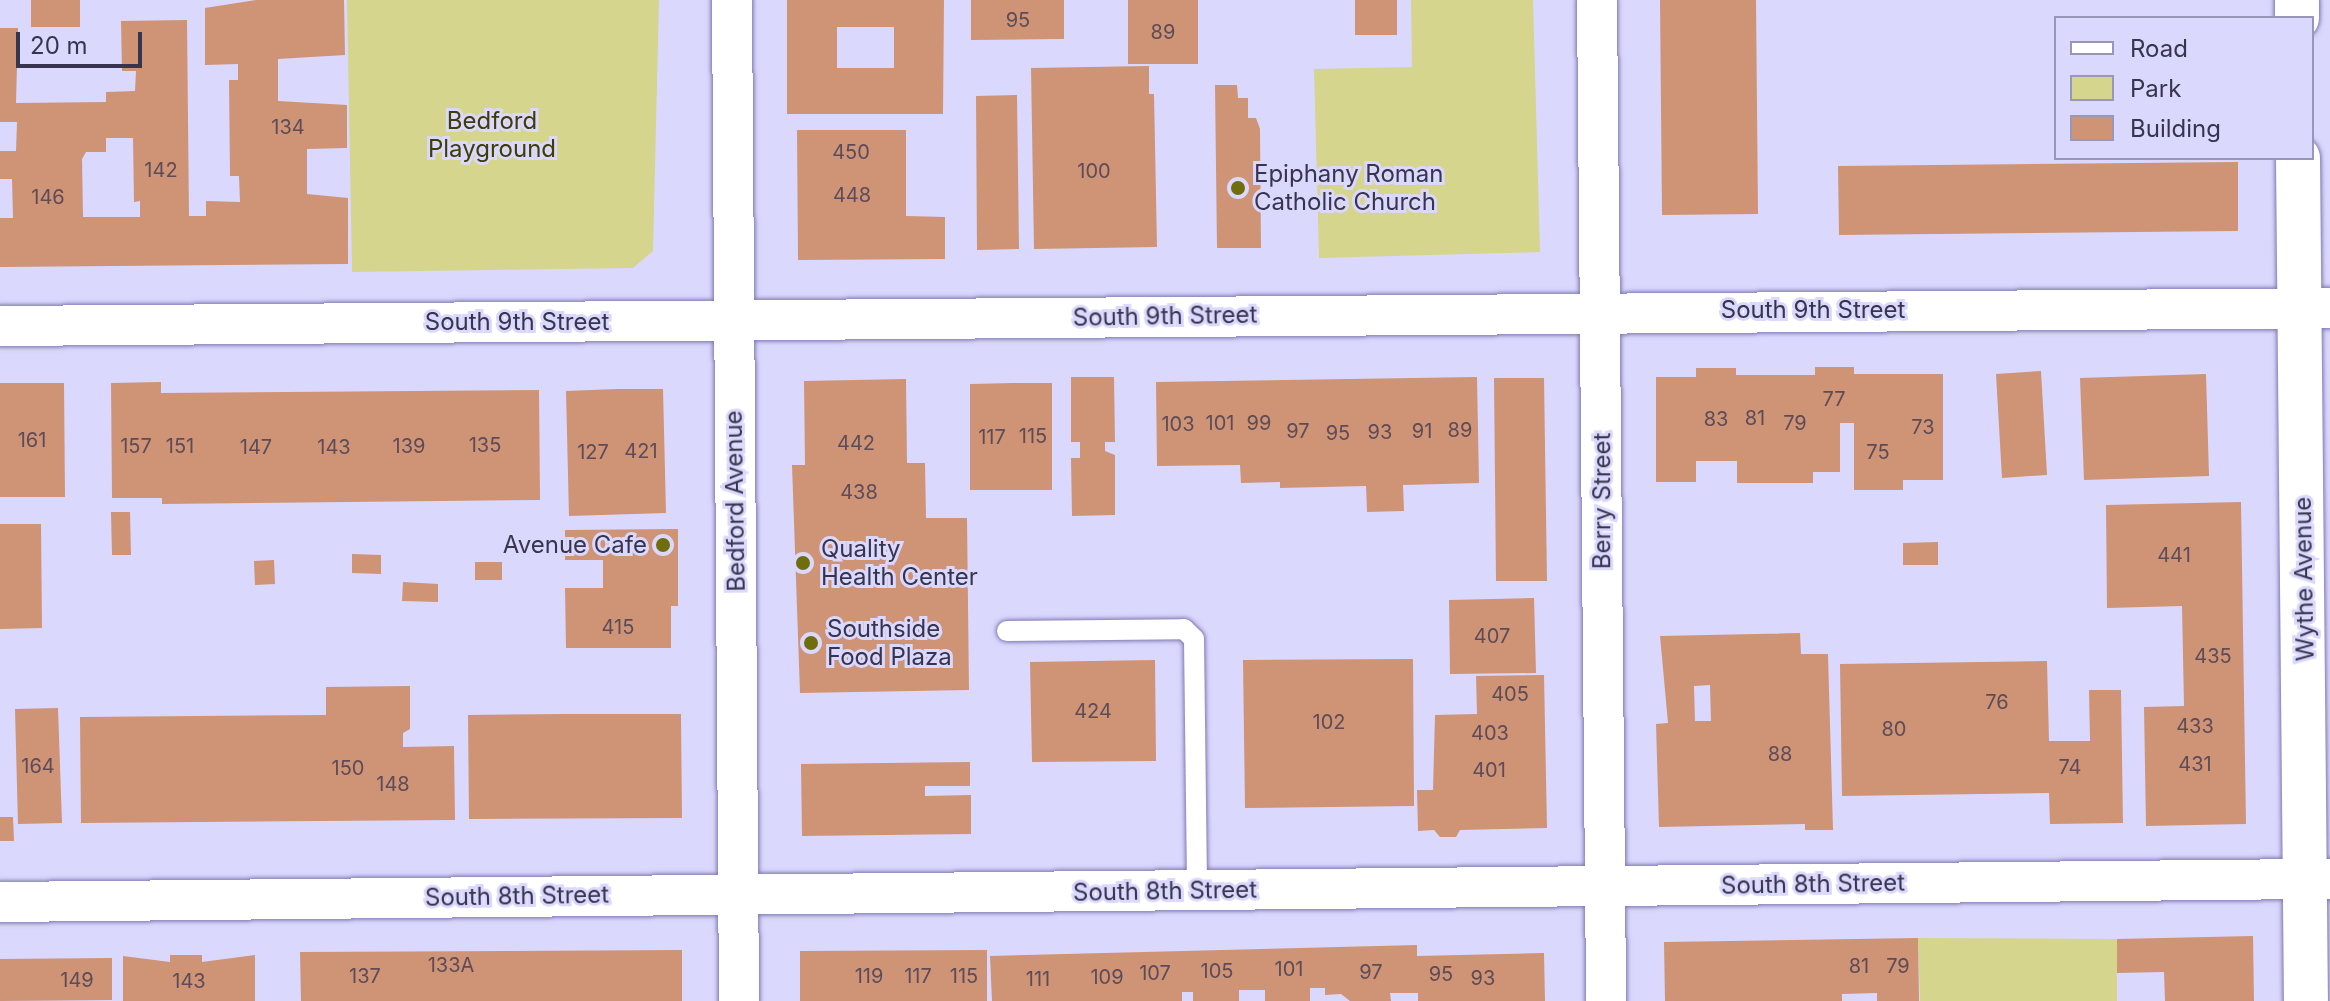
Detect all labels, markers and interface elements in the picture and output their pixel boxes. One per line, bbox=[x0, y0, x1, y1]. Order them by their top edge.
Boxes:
house number: 95 bbox=[1006, 8, 1030, 32]
scale bar bbox=[20, 16, 146, 66]
legend bbox=[2054, 16, 2314, 160]
house number: 89 bbox=[1151, 20, 1175, 44]
text: 20 m bbox=[30, 31, 88, 60]
text: Road bbox=[2130, 34, 2188, 63]
text: Park bbox=[2130, 74, 2181, 103]
park label: Bedford Playground bbox=[428, 107, 556, 163]
text: Building bbox=[2130, 114, 2221, 143]
house number: 134 bbox=[271, 115, 305, 139]
house number: 450 bbox=[832, 140, 870, 164]
house number: 142 bbox=[144, 158, 178, 182]
house number: 100 bbox=[1077, 159, 1111, 183]
place label: Epiphany Roman Catholic Church bbox=[1254, 160, 1444, 216]
marker: Epiphany Roman Catholic Church bbox=[1229, 179, 1247, 197]
house number: 448 bbox=[833, 183, 871, 207]
house number: 146 bbox=[31, 185, 65, 209]
street label: South 9th Street bbox=[1721, 296, 1905, 324]
street label: South 9th Street bbox=[1073, 300, 1257, 332]
street label: South 9th Street bbox=[425, 308, 609, 336]
house number: 77 bbox=[1822, 387, 1846, 411]
house number: 81 bbox=[1745, 406, 1765, 430]
house number: 83 bbox=[1704, 407, 1728, 431]
street label: Bedford Avenue bbox=[719, 410, 751, 592]
house number: 101 bbox=[1206, 411, 1234, 435]
house number: 99 bbox=[1247, 411, 1271, 435]
house number: 79 bbox=[1783, 411, 1807, 435]
house number: 103 bbox=[1161, 412, 1195, 436]
house number: 73 bbox=[1911, 415, 1935, 439]
house number: 89 bbox=[1448, 418, 1472, 442]
house number: 97 bbox=[1286, 419, 1310, 443]
house number: 91 bbox=[1412, 419, 1432, 443]
house number: 93 bbox=[1368, 420, 1392, 444]
house number: 95 bbox=[1326, 421, 1350, 445]
house number: 115 bbox=[1019, 424, 1047, 448]
house number: 117 bbox=[978, 425, 1006, 449]
house number: 161 bbox=[18, 428, 46, 452]
house number: 442 bbox=[837, 431, 875, 455]
house number: 135 bbox=[469, 433, 501, 457]
street label: Berry Street bbox=[1588, 433, 1616, 569]
house number: 157 bbox=[120, 434, 152, 458]
house number: 151 bbox=[166, 434, 194, 458]
house number: 139 bbox=[393, 434, 425, 458]
house number: 147 bbox=[240, 435, 272, 459]
house number: 143 bbox=[317, 435, 351, 459]
house number: 421 bbox=[624, 439, 658, 463]
house number: 127 bbox=[577, 440, 609, 464]
house number: 75 bbox=[1866, 440, 1890, 464]
house number: 438 bbox=[840, 480, 878, 504]
street label: Wythe Avenue bbox=[2288, 496, 2320, 662]
place label: Avenue Cafe bbox=[503, 531, 647, 559]
place label: Quality Health Center bbox=[821, 535, 978, 591]
marker: Avenue Cafe bbox=[654, 536, 672, 554]
house number: 441 bbox=[2157, 543, 2191, 567]
marker: Quality Health Center bbox=[792, 552, 814, 574]
house number: 415 bbox=[602, 615, 634, 639]
place label: Southside Food Plaza bbox=[827, 615, 952, 671]
house number: 407 bbox=[1474, 624, 1510, 648]
marker: Southside Food Plaza bbox=[802, 634, 820, 652]
house number: 435 bbox=[2194, 644, 2232, 668]
house number: 405 bbox=[1491, 682, 1529, 706]
house number: 76 bbox=[1985, 690, 2009, 714]
house number: 424 bbox=[1074, 699, 1112, 723]
house number: 102 bbox=[1313, 710, 1345, 734]
house number: 433 bbox=[2176, 714, 2214, 738]
house number: 80 bbox=[1882, 717, 1906, 741]
house number: 403 bbox=[1471, 721, 1509, 745]
house number: 88 bbox=[1768, 742, 1792, 766]
house number: 431 bbox=[2178, 752, 2212, 776]
house number: 164 bbox=[21, 754, 55, 778]
house number: 74 bbox=[2058, 755, 2082, 779]
house number: 150 bbox=[332, 756, 364, 780]
house number: 401 bbox=[1472, 758, 1506, 782]
house number: 148 bbox=[376, 772, 410, 796]
street label: South 8th Street bbox=[1721, 868, 1905, 900]
street label: South 8th Street bbox=[1073, 875, 1257, 907]
street label: South 8th Street bbox=[425, 880, 609, 912]
house number: 133A bbox=[428, 953, 474, 977]
house number: 81 bbox=[1849, 954, 1869, 978]
house number: 79 bbox=[1886, 954, 1910, 978]
house number: 101 bbox=[1275, 957, 1303, 981]
house number: 105 bbox=[1201, 959, 1233, 983]
house number: 97 bbox=[1359, 960, 1383, 984]
house number: 107 bbox=[1139, 961, 1171, 985]
house number: 95 bbox=[1429, 962, 1453, 986]
house number: 137 bbox=[349, 964, 381, 988]
house number: 119 bbox=[855, 964, 883, 988]
house number: 117 bbox=[904, 964, 932, 988]
house number: 115 bbox=[950, 964, 978, 988]
house number: 109 bbox=[1090, 965, 1124, 989]
house number: 93 bbox=[1471, 966, 1495, 990]
house number: 111 bbox=[1026, 967, 1050, 991]
house number: 149 bbox=[60, 968, 94, 992]
house number: 143 bbox=[172, 969, 206, 993]

